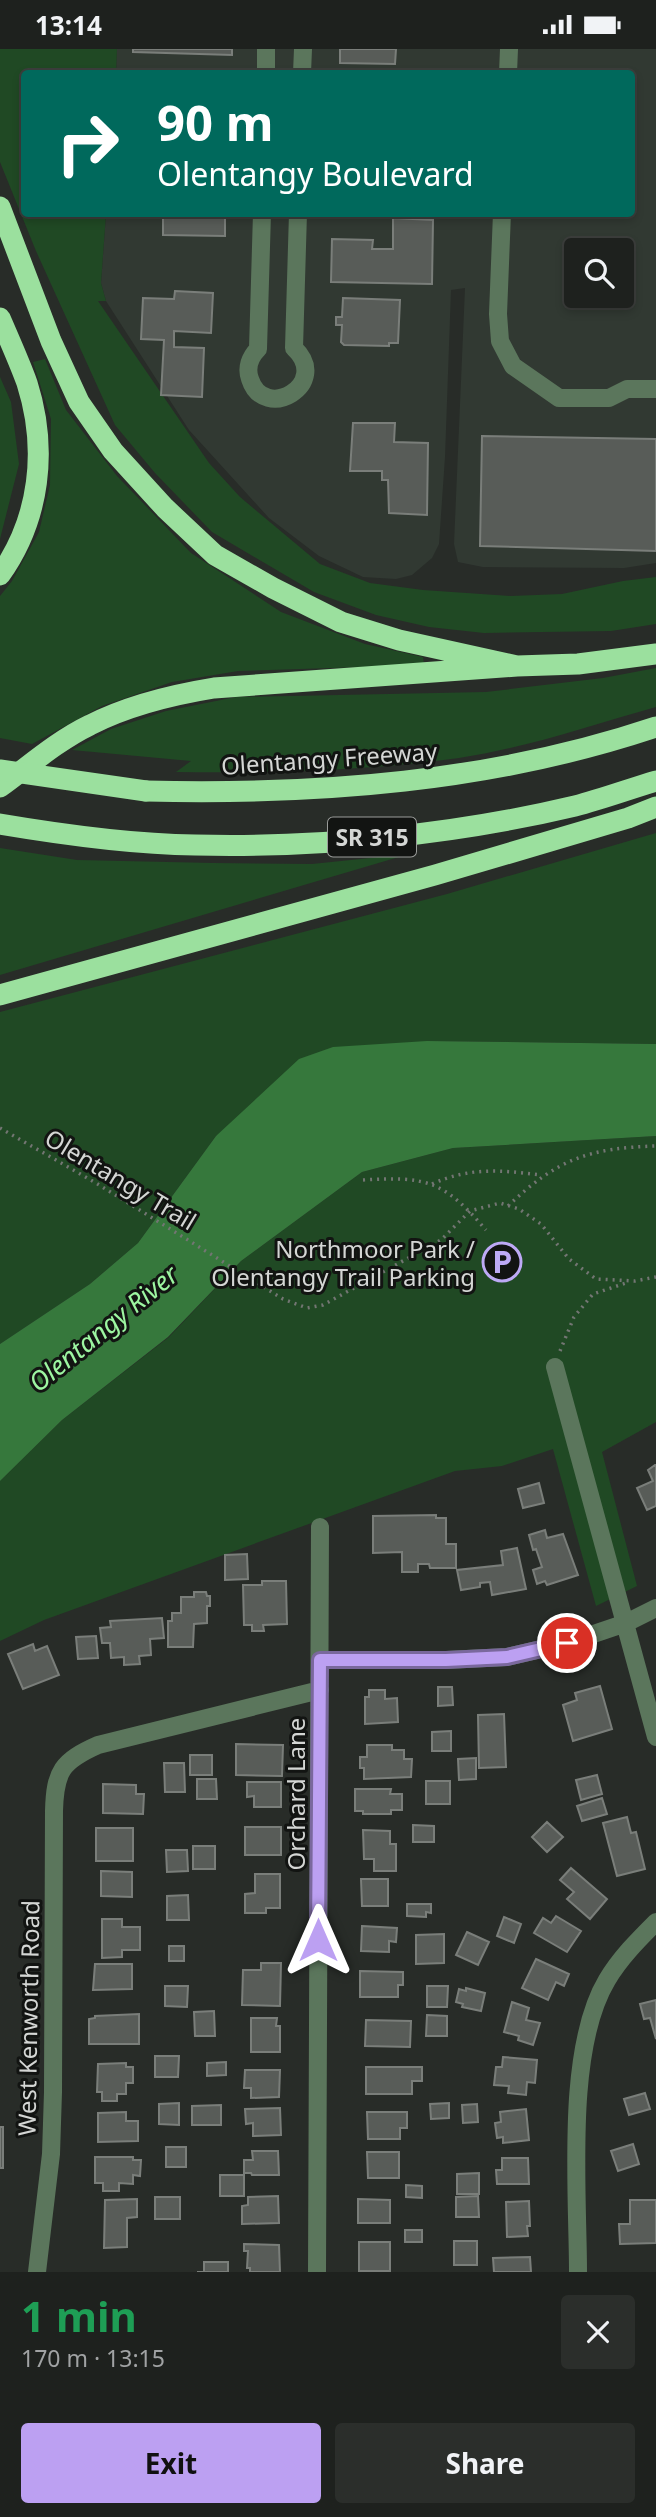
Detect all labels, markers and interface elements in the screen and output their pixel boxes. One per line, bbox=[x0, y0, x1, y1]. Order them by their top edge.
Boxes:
text: 13:14 bbox=[35, 7, 102, 43]
text: 90 m bbox=[157, 89, 274, 155]
icon: right bbox=[42, 98, 133, 189]
text: Olentangy Boulevard bbox=[157, 152, 474, 195]
map controls bbox=[564, 238, 634, 308]
button: search bbox=[564, 238, 634, 308]
street label: Olentangy Freeway bbox=[220, 734, 439, 782]
road number: SR 315 bbox=[328, 817, 416, 857]
street label: Olentangy Trail bbox=[39, 1121, 203, 1237]
place label: Northmoor Park / Olentangy Trail Parking bbox=[211, 1232, 475, 1293]
parking icon: Northmoor Park / Olentangy Trail Parking bbox=[481, 1241, 523, 1283]
water label: Olentangy River bbox=[21, 1255, 187, 1400]
pin bbox=[537, 1613, 597, 1673]
icon: arrive bbox=[548, 1624, 586, 1662]
street label: Orchard Lane bbox=[279, 1718, 312, 1870]
street label: West Kenworth Road bbox=[9, 1900, 47, 2136]
position arrow bbox=[281, 1903, 355, 1977]
text: 1 min bbox=[21, 2287, 137, 2344]
button: close bbox=[561, 2295, 635, 2369]
text: 170 m · 13:15 bbox=[21, 2342, 165, 2374]
button: Exit bbox=[21, 2423, 321, 2503]
button: Share bbox=[335, 2423, 635, 2503]

